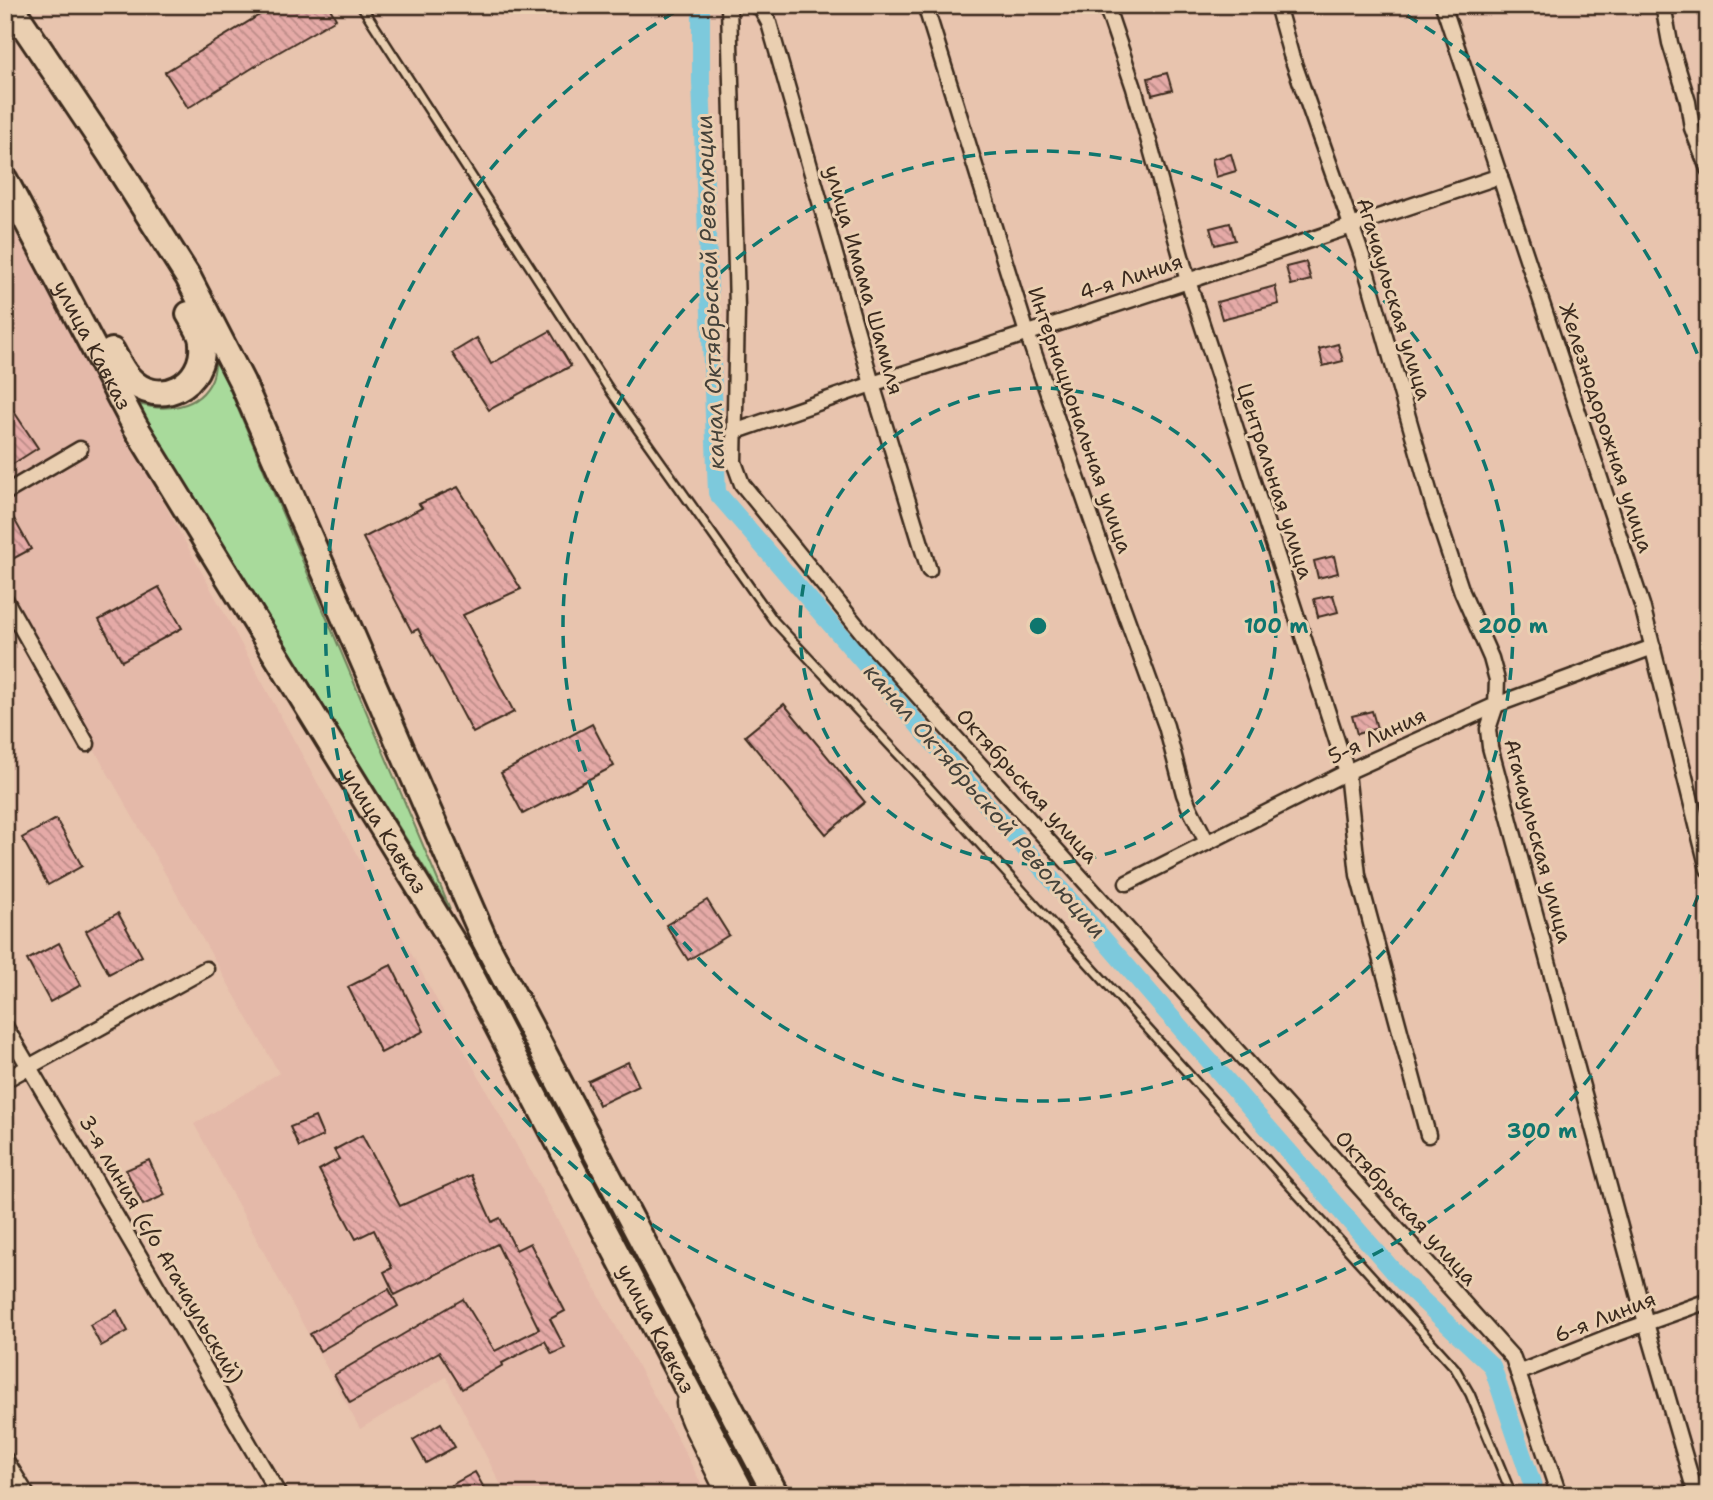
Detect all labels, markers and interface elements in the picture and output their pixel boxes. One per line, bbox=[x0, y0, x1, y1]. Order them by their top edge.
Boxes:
water label: канал Октябрьской Революции bbox=[689, 114, 731, 470]
street label: улица Имама Шамиля bbox=[818, 162, 910, 398]
street label: Агачаульская улица bbox=[1350, 194, 1438, 404]
street label: 4-я Линия bbox=[1076, 247, 1186, 307]
street label: улица Кавказ bbox=[47, 276, 138, 415]
street label: Интернациональная улица bbox=[1021, 283, 1139, 557]
street label: Железнодорожная улица bbox=[1552, 300, 1660, 556]
street label: Центральная улица bbox=[1230, 380, 1320, 582]
text: 100 m bbox=[1244, 612, 1308, 640]
text: 200 m bbox=[1478, 612, 1548, 640]
centre of rings bbox=[1026, 614, 1050, 638]
water label: канал Октябрьской Революции bbox=[857, 657, 1113, 945]
street label: 5-я Линия bbox=[1323, 701, 1431, 771]
street label: Октябрьская улица bbox=[950, 702, 1104, 870]
street label: Агачаульская улица bbox=[1497, 736, 1579, 946]
street label: улица Кавказ bbox=[335, 763, 434, 899]
street label: 3-я линия (с/о Агачаульский) bbox=[73, 1110, 249, 1388]
text: 300 m bbox=[1507, 1117, 1577, 1145]
street label: Октябрьская улица bbox=[1329, 1124, 1483, 1292]
street label: улица Кавказ bbox=[611, 1259, 701, 1398]
street label: 6-я Линия bbox=[1550, 1285, 1660, 1349]

